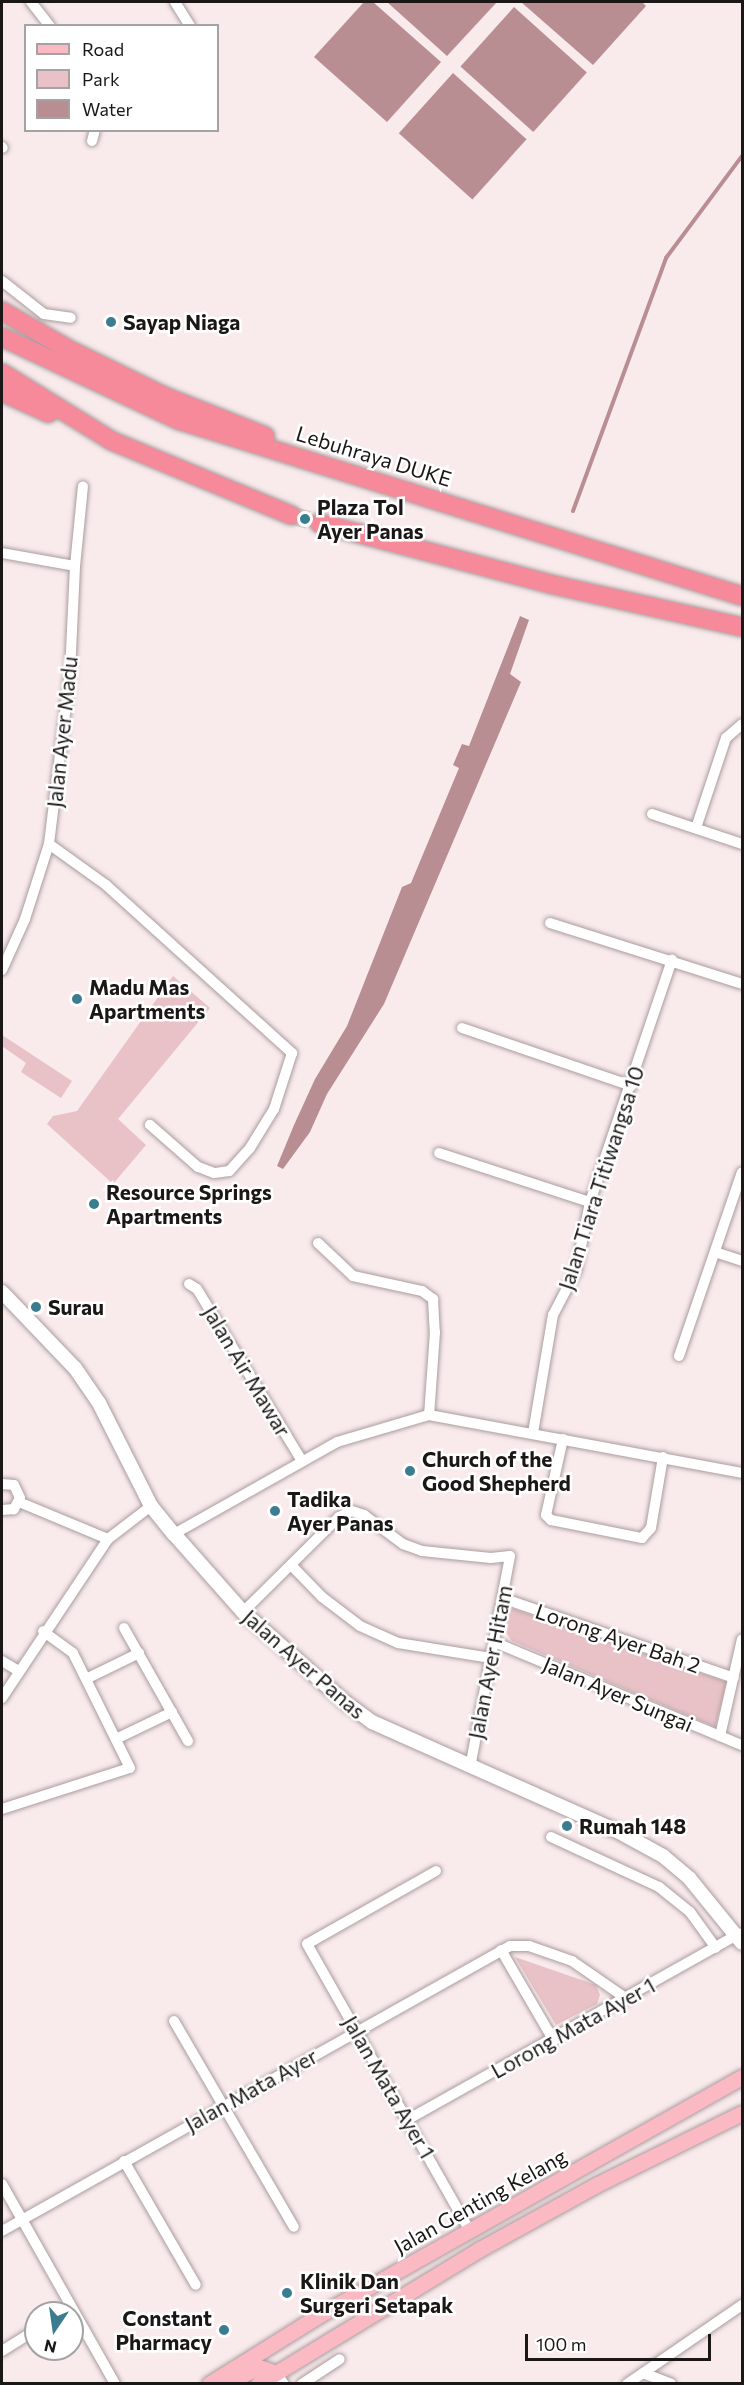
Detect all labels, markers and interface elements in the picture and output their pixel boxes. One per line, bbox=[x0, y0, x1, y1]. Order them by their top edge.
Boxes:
legend bbox=[24, 24, 219, 132]
text: Road bbox=[82, 38, 124, 60]
text: Park bbox=[82, 68, 120, 90]
text: Water bbox=[82, 98, 133, 120]
place label: Sayap Niaga bbox=[123, 309, 240, 335]
marker: Sayap Niaga bbox=[104, 315, 118, 329]
street label: Lebuhraya DUKE bbox=[293, 420, 455, 492]
place label: Plaza Tol Ayer Panas bbox=[317, 494, 424, 544]
marker: Plaza Tol Ayer Panas bbox=[298, 512, 312, 526]
street label: Jalan Ayer Madu bbox=[42, 655, 82, 809]
place label: Madu Mas Apartments bbox=[89, 974, 205, 1024]
marker: Madu Mas Apartments bbox=[70, 992, 84, 1006]
street label: Jalan Tiara Titiwangsa 10 bbox=[553, 1063, 649, 1293]
place label: Resource Springs Apartments bbox=[106, 1179, 272, 1229]
marker: Resource Springs Apartments bbox=[87, 1197, 101, 1211]
place label: Surau bbox=[48, 1294, 104, 1320]
marker: Surau bbox=[29, 1300, 43, 1314]
street label: Jalan Air Mawar bbox=[198, 1301, 296, 1441]
place label: Church of the Good Shepherd bbox=[422, 1446, 571, 1496]
marker: Church of the Good Shepherd bbox=[403, 1464, 417, 1478]
place label: Tadika Ayer Panas bbox=[287, 1486, 394, 1536]
marker: Tadika Ayer Panas bbox=[268, 1504, 282, 1518]
street label: Jalan Ayer Hitam bbox=[463, 1583, 517, 1741]
street label: Lorong Ayer Bah 2 bbox=[532, 1598, 704, 1678]
street label: Jalan Ayer Panas bbox=[238, 1604, 370, 1724]
street label: Jalan Ayer Sungai bbox=[539, 1651, 697, 1737]
place label: Rumah 148 bbox=[579, 1813, 686, 1839]
marker: Rumah 148 bbox=[560, 1819, 574, 1833]
street label: Lorong Mata Ayer 1 bbox=[487, 1972, 659, 2084]
street label: Jalan Mata Ayer 1 bbox=[338, 2011, 440, 2163]
street label: Jalan Mata Ayer bbox=[180, 2043, 322, 2137]
street label: Jalan Genting Kelang bbox=[389, 2143, 571, 2259]
place label: Klinik Dan Surgeri Setapak bbox=[300, 2268, 453, 2318]
marker: Klinik Dan Surgeri Setapak bbox=[278, 2284, 296, 2302]
north arrow bbox=[24, 2301, 84, 2361]
place label: Constant Pharmacy bbox=[115, 2305, 212, 2355]
scale bar bbox=[528, 2322, 714, 2360]
marker: Constant Pharmacy bbox=[217, 2323, 231, 2337]
text: 100 m bbox=[536, 2333, 586, 2355]
text: N bbox=[42, 2336, 58, 2358]

